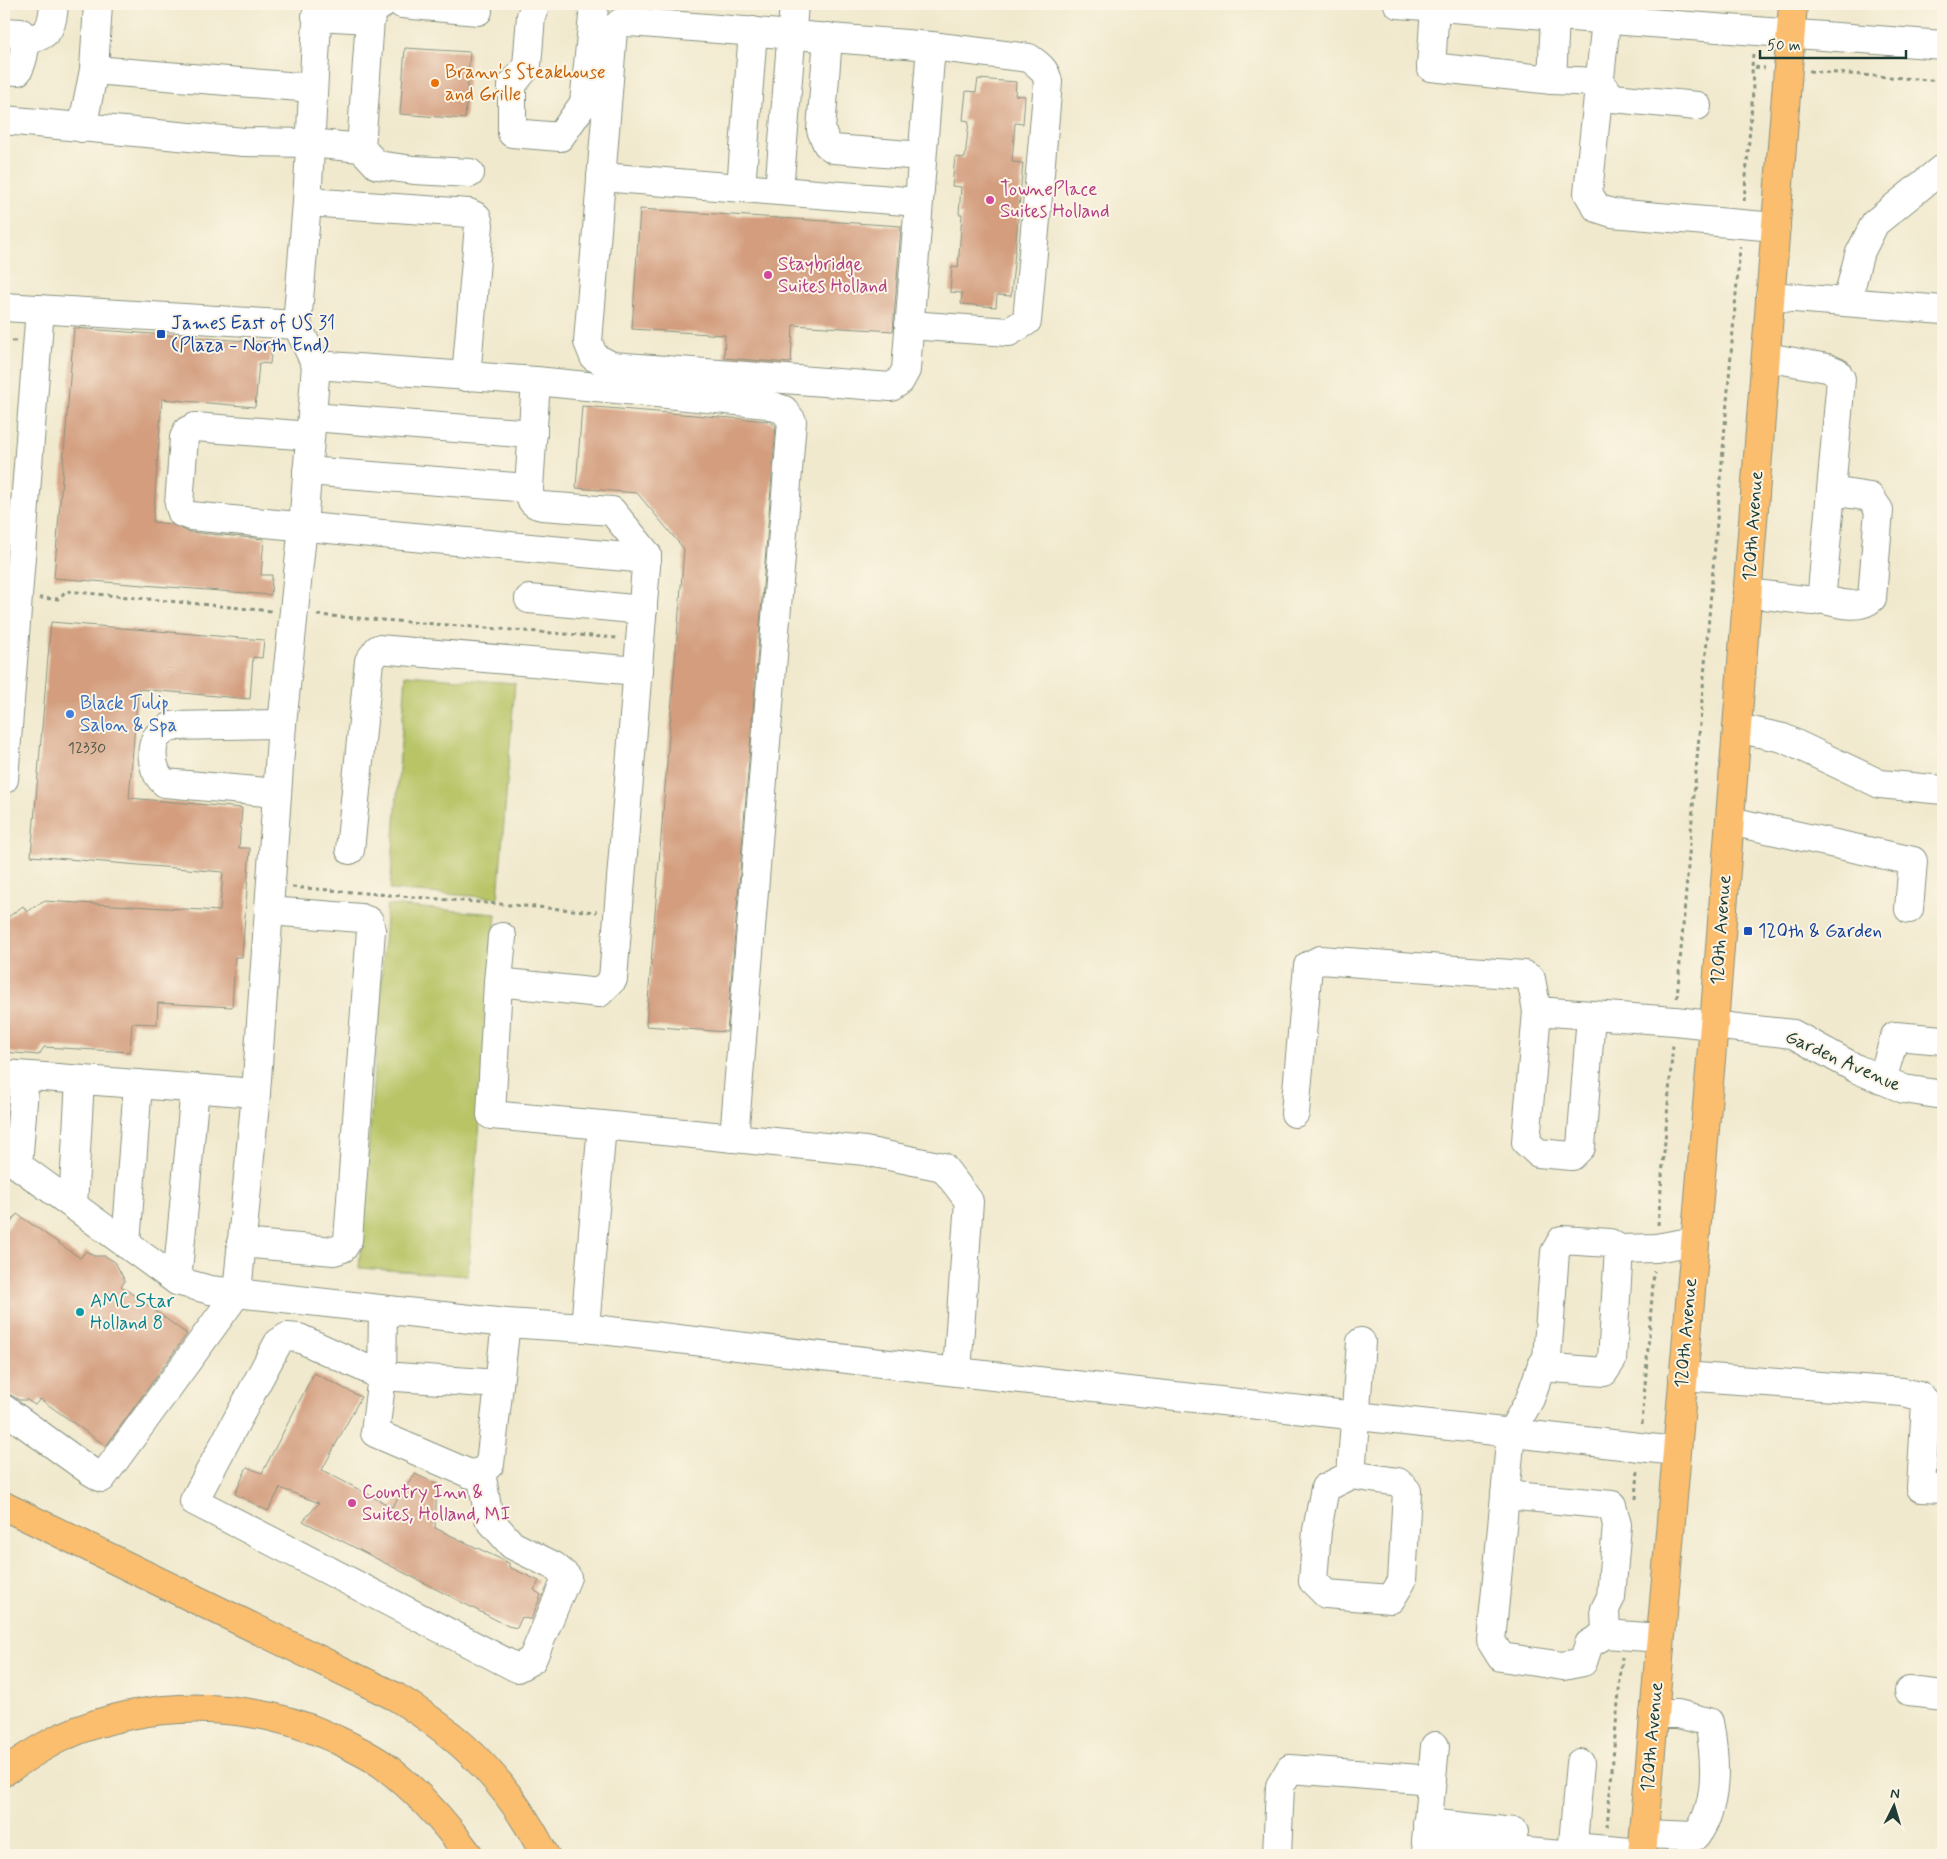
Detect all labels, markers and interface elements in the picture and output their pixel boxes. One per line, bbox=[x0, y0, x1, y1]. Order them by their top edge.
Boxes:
scale bar bbox=[1760, 28, 1906, 60]
text: 50 m bbox=[1767, 36, 1801, 56]
place label: Brann's Steakhouse and Grille bbox=[445, 60, 606, 107]
marker: Brann's Steakhouse and Grille bbox=[429, 77, 441, 89]
place label: TownePlace Suites Holland bbox=[1000, 177, 1110, 224]
marker: TownePlace Suites Holland bbox=[984, 194, 996, 206]
place label: Staybridge Suites Holland bbox=[778, 252, 888, 299]
marker: Staybridge Suites Holland bbox=[762, 269, 774, 281]
place label: James East of US 31 (Plaza - North End) bbox=[171, 311, 335, 358]
marker: James East of US 31 (Plaza - North End) bbox=[155, 328, 167, 340]
street label: 120th Avenue bbox=[1737, 470, 1769, 582]
place label: Black Tulip Salon & Spa bbox=[80, 691, 177, 738]
marker: Black Tulip Salon & Spa bbox=[64, 708, 76, 720]
house number: 12330 bbox=[68, 738, 106, 759]
street label: 120th Avenue bbox=[1705, 874, 1737, 986]
place label: 120th & Garden bbox=[1758, 919, 1882, 944]
marker: 120th & Garden bbox=[1742, 925, 1754, 937]
street label: Garden Avenue bbox=[1781, 1024, 1905, 1098]
street label: 120th Avenue bbox=[1669, 1277, 1703, 1389]
place label: AMC Star Holland 8 bbox=[90, 1289, 175, 1336]
marker: AMC Star Holland 8 bbox=[74, 1306, 86, 1318]
place label: Country Inn & Suites, Holland, MI bbox=[362, 1480, 511, 1527]
marker: Country Inn & Suites, Holland, MI bbox=[346, 1497, 358, 1509]
street label: 120th Avenue bbox=[1635, 1681, 1669, 1793]
north arrow bbox=[1870, 1782, 1920, 1832]
text: N bbox=[1890, 1785, 1900, 1803]

